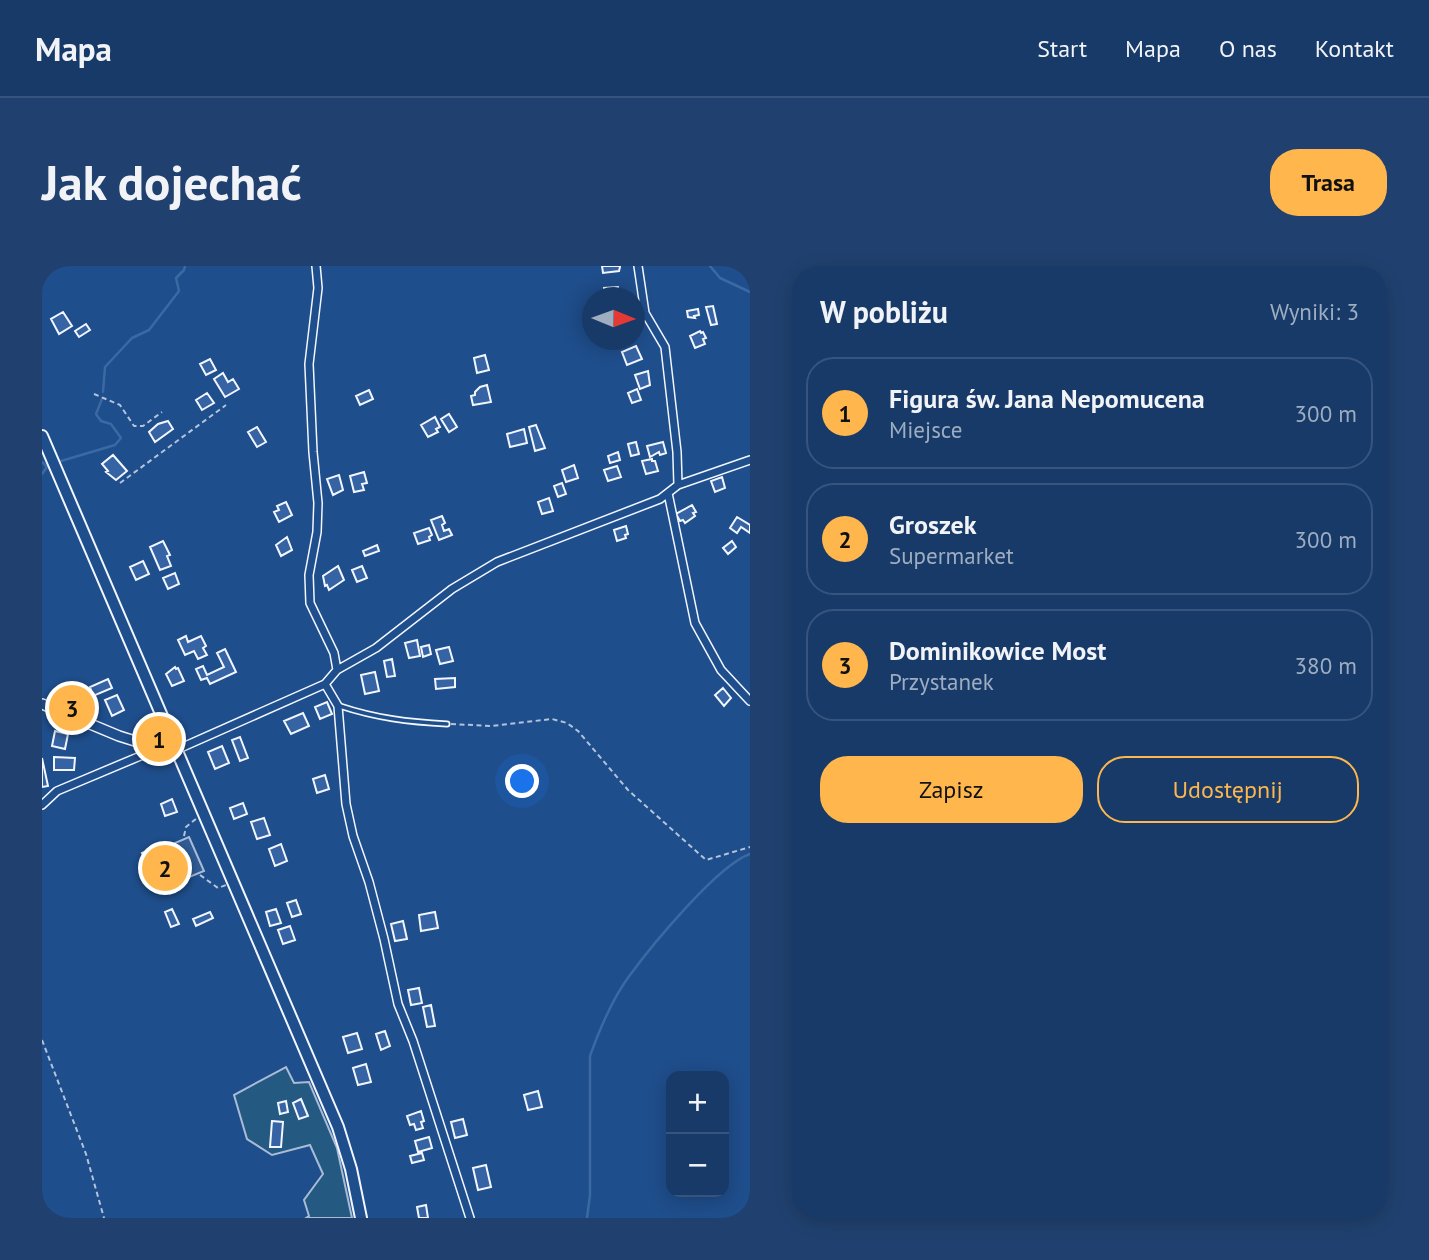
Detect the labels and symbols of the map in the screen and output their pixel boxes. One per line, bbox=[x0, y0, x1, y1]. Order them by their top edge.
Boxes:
north arrow bbox=[582, 287, 645, 350]
pin: 3 bbox=[49, 682, 95, 734]
pin: 1 bbox=[136, 713, 182, 765]
your location bbox=[505, 764, 539, 798]
pin: 2 bbox=[142, 842, 188, 894]

